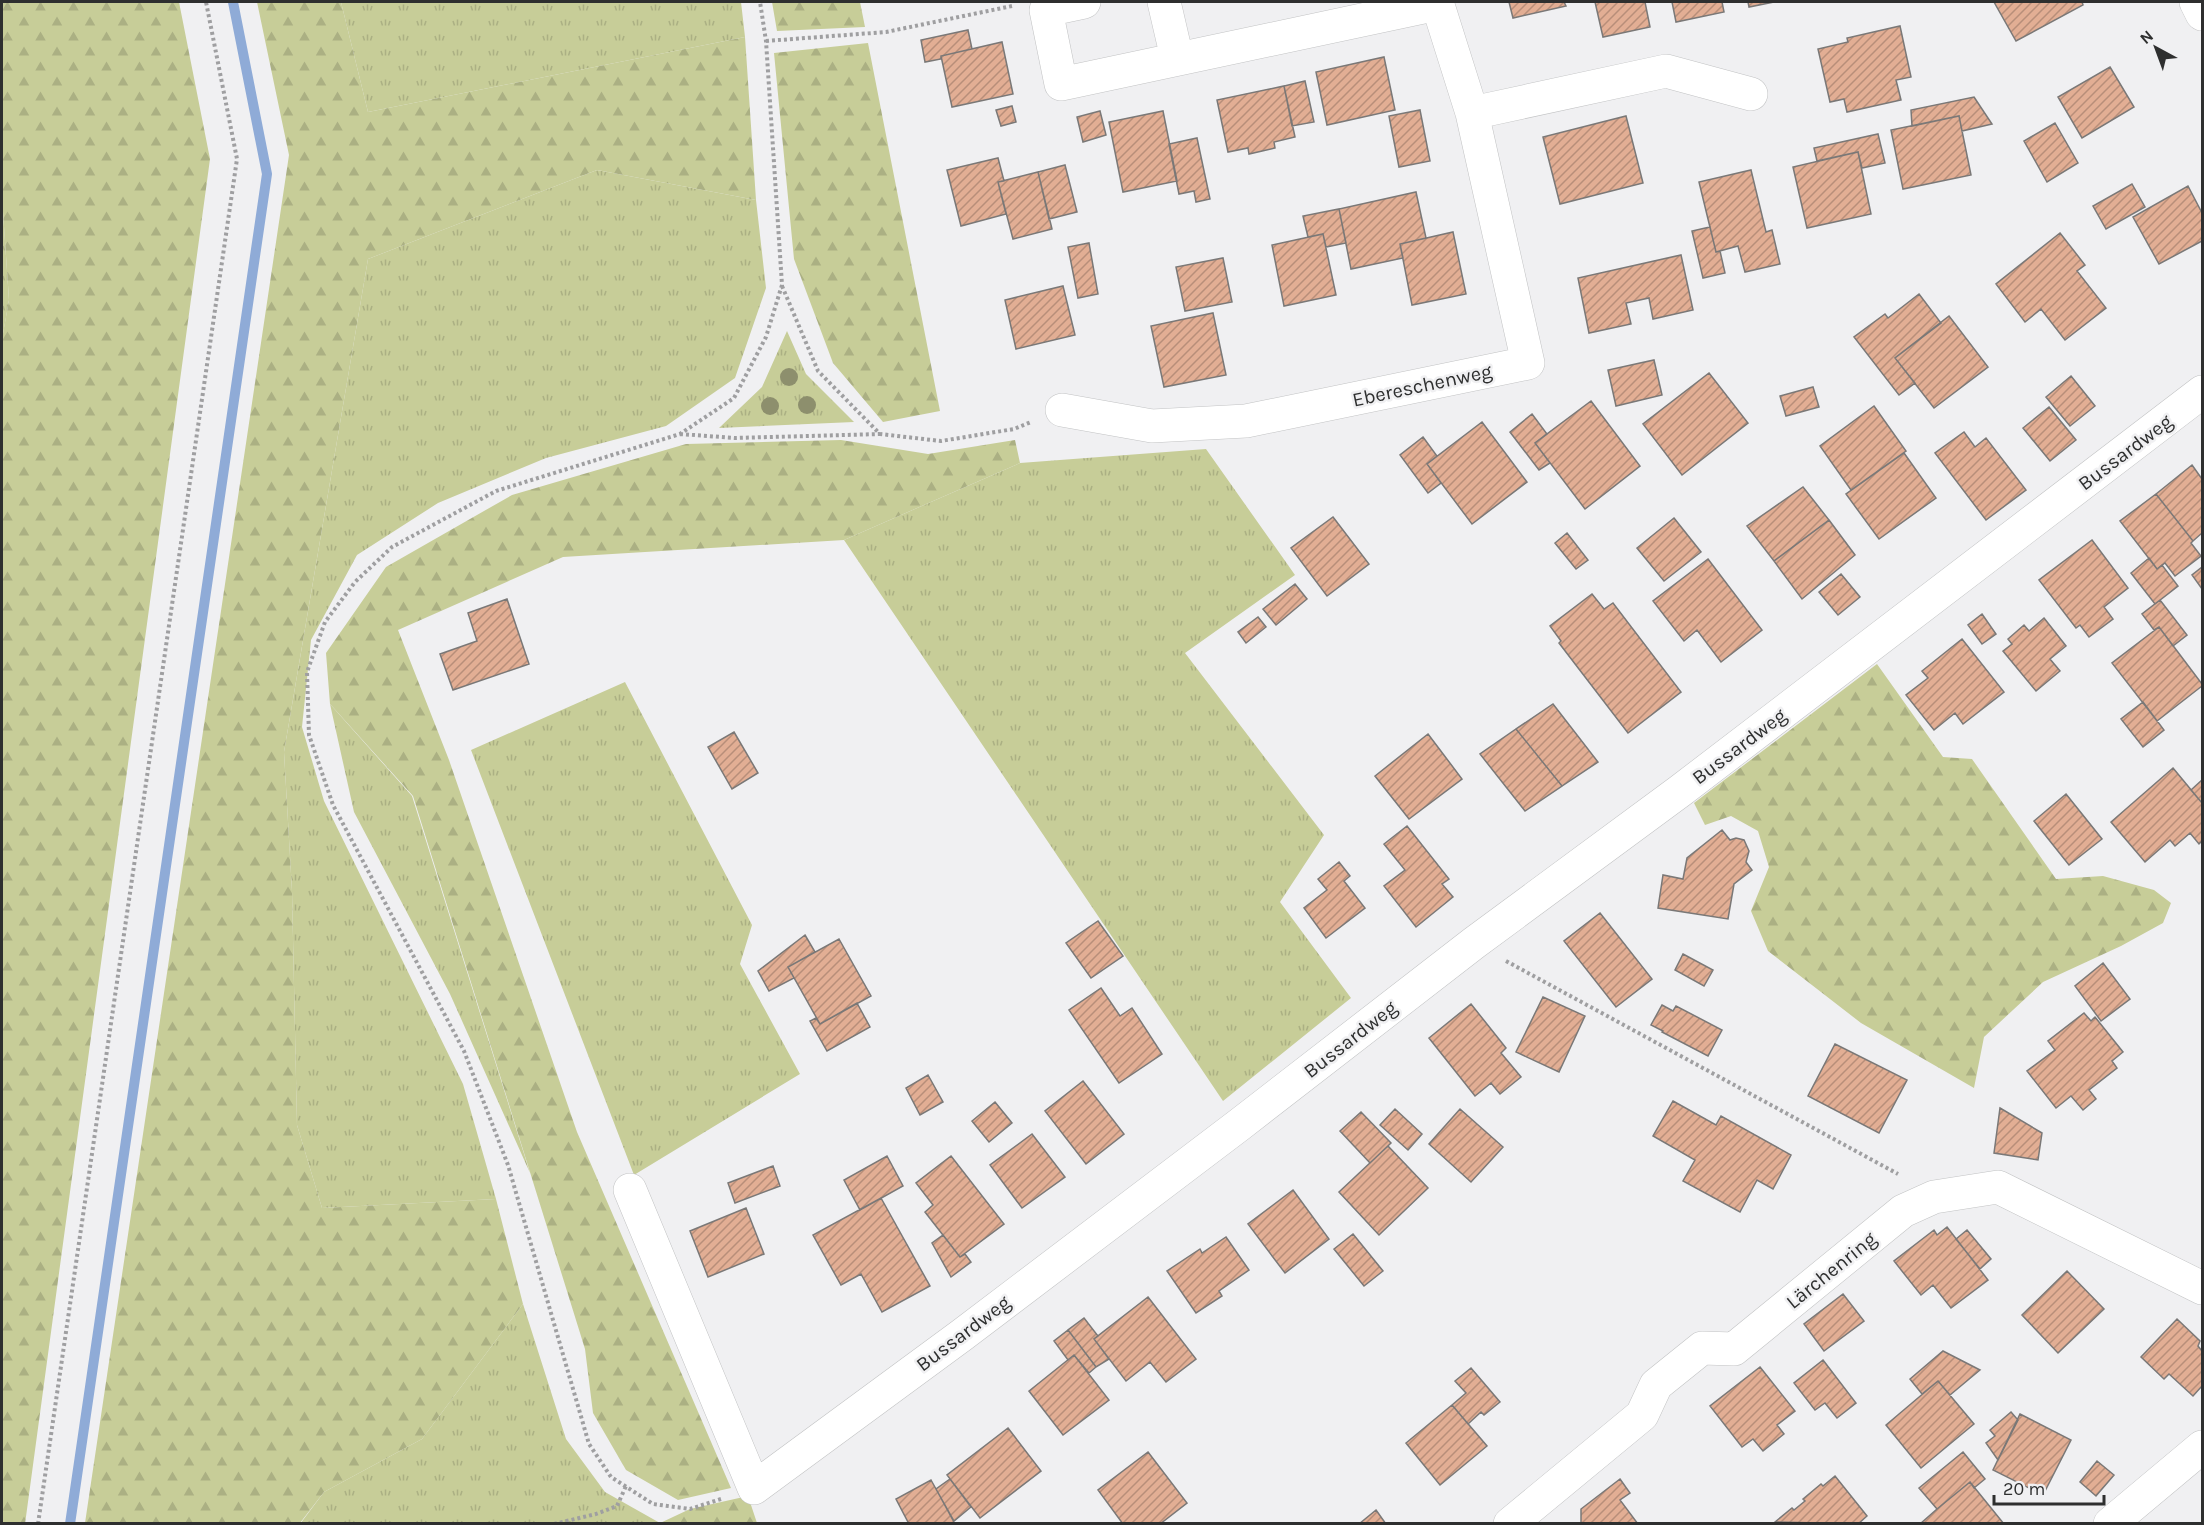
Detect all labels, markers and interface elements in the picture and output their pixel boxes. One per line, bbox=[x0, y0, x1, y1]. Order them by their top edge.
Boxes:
north arrow bbox=[2126, 18, 2186, 78]
text: N bbox=[2136, 26, 2157, 48]
street label: Ebereschenweg bbox=[1350, 359, 1494, 412]
street label: Bussardweg bbox=[2074, 410, 2177, 495]
street label: Bussardweg bbox=[1688, 704, 1791, 789]
street label: Bussardweg bbox=[1299, 996, 1401, 1083]
street label: Lärchenring bbox=[1782, 1227, 1881, 1314]
street label: Bussardweg bbox=[912, 1291, 1015, 1376]
scale bar bbox=[1994, 1468, 2104, 1506]
text: 20 m bbox=[2003, 1478, 2045, 1500]

